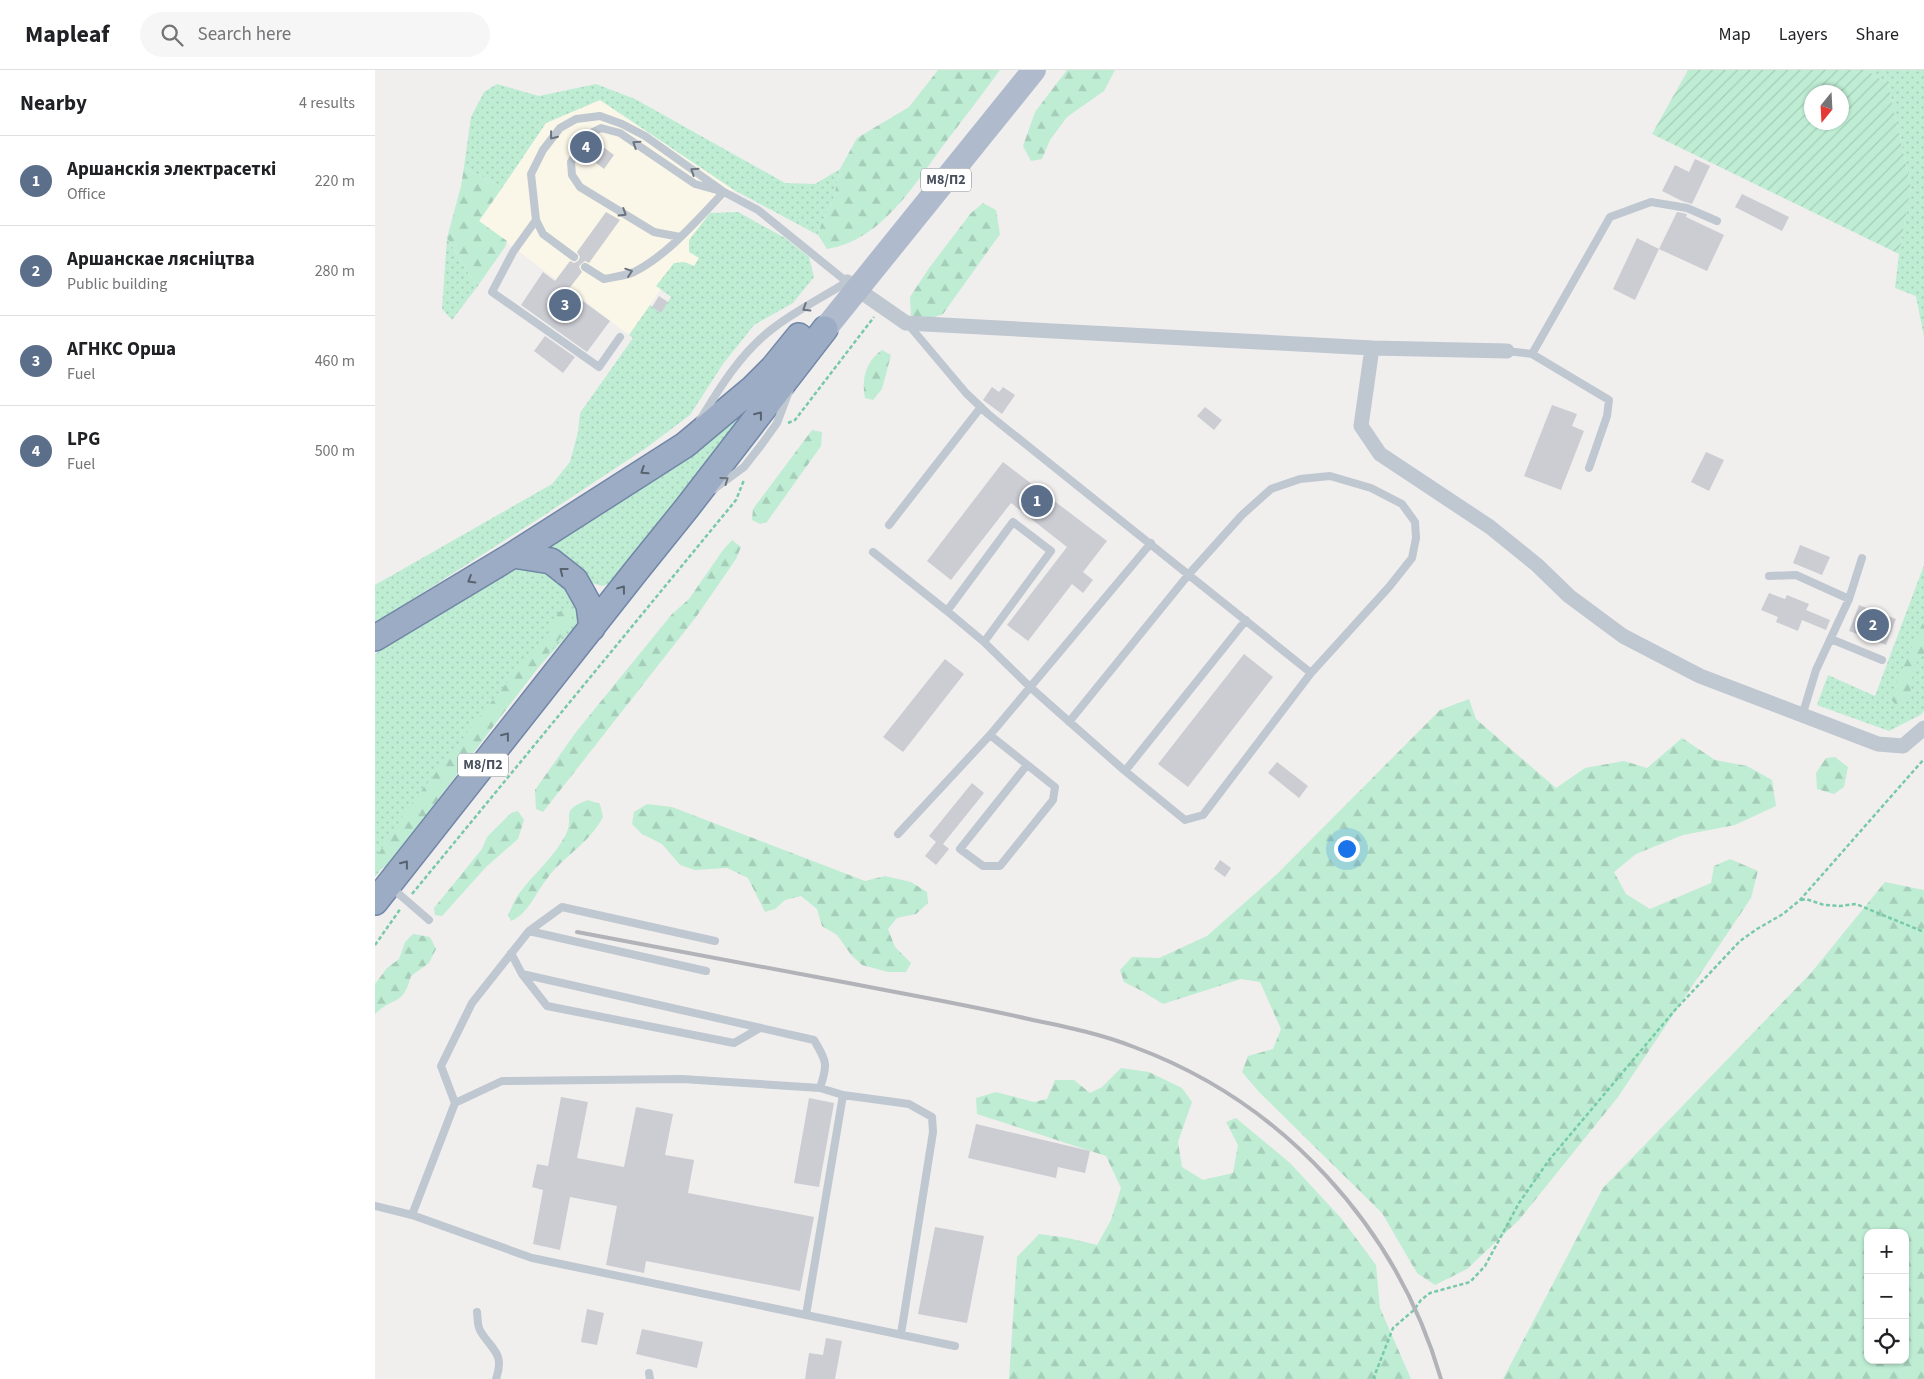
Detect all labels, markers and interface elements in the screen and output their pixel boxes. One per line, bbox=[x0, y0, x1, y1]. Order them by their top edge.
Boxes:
search box bbox=[140, 12, 490, 57]
text: Mapleaf bbox=[25, 17, 110, 52]
icon: search bbox=[158, 21, 186, 49]
text: Search here bbox=[198, 21, 291, 48]
text: Map bbox=[1719, 22, 1751, 47]
text: Layers bbox=[1779, 22, 1828, 47]
text: Share bbox=[1856, 22, 1899, 47]
north arrow bbox=[1804, 85, 1849, 130]
text: Nearby bbox=[20, 88, 87, 118]
text: 4 results bbox=[299, 92, 355, 114]
pin: 4 bbox=[570, 128, 602, 166]
one-way arrow bbox=[551, 130, 559, 139]
one-way arrow bbox=[633, 141, 642, 150]
text: Аршанскія электрасеткі bbox=[67, 156, 276, 183]
one-way arrow bbox=[690, 168, 700, 177]
road number: М8/П2 bbox=[921, 168, 971, 192]
text: 1 bbox=[32, 170, 40, 192]
text: 220 m bbox=[315, 170, 355, 192]
text: Office bbox=[67, 183, 106, 205]
one-way arrow bbox=[617, 207, 626, 217]
text: Аршанскае лясніцтва bbox=[67, 246, 255, 273]
text: 2 bbox=[32, 260, 40, 282]
text: 280 m bbox=[315, 260, 355, 282]
one-way arrow bbox=[624, 268, 633, 278]
text: Public building bbox=[67, 273, 167, 295]
pin: 3 bbox=[549, 286, 581, 324]
one-way arrow bbox=[802, 301, 811, 311]
text: АГНКС Орша bbox=[67, 336, 176, 363]
text: 3 bbox=[32, 350, 40, 372]
text: 460 m bbox=[315, 350, 355, 372]
text: Fuel bbox=[67, 363, 95, 385]
one-way arrow bbox=[753, 412, 761, 421]
text: LPG bbox=[67, 426, 100, 453]
text: 4 bbox=[32, 440, 40, 462]
text: 500 m bbox=[315, 440, 355, 462]
text: Fuel bbox=[67, 453, 95, 475]
one-way arrow bbox=[640, 465, 649, 474]
one-way arrow bbox=[719, 478, 728, 486]
pin: 1 bbox=[1021, 482, 1053, 520]
one-way arrow bbox=[560, 568, 569, 577]
one-way arrow bbox=[468, 574, 477, 584]
one-way arrow bbox=[616, 586, 624, 595]
pin: 2 bbox=[1857, 606, 1889, 644]
one-way arrow bbox=[500, 733, 509, 742]
road number: М8/П2 bbox=[458, 754, 508, 776]
your location bbox=[1334, 836, 1360, 862]
one-way arrow bbox=[400, 861, 408, 870]
map controls bbox=[1864, 1229, 1909, 1364]
button: + bbox=[1864, 1229, 1909, 1274]
button: − bbox=[1864, 1274, 1909, 1319]
button: locate bbox=[1864, 1319, 1909, 1364]

